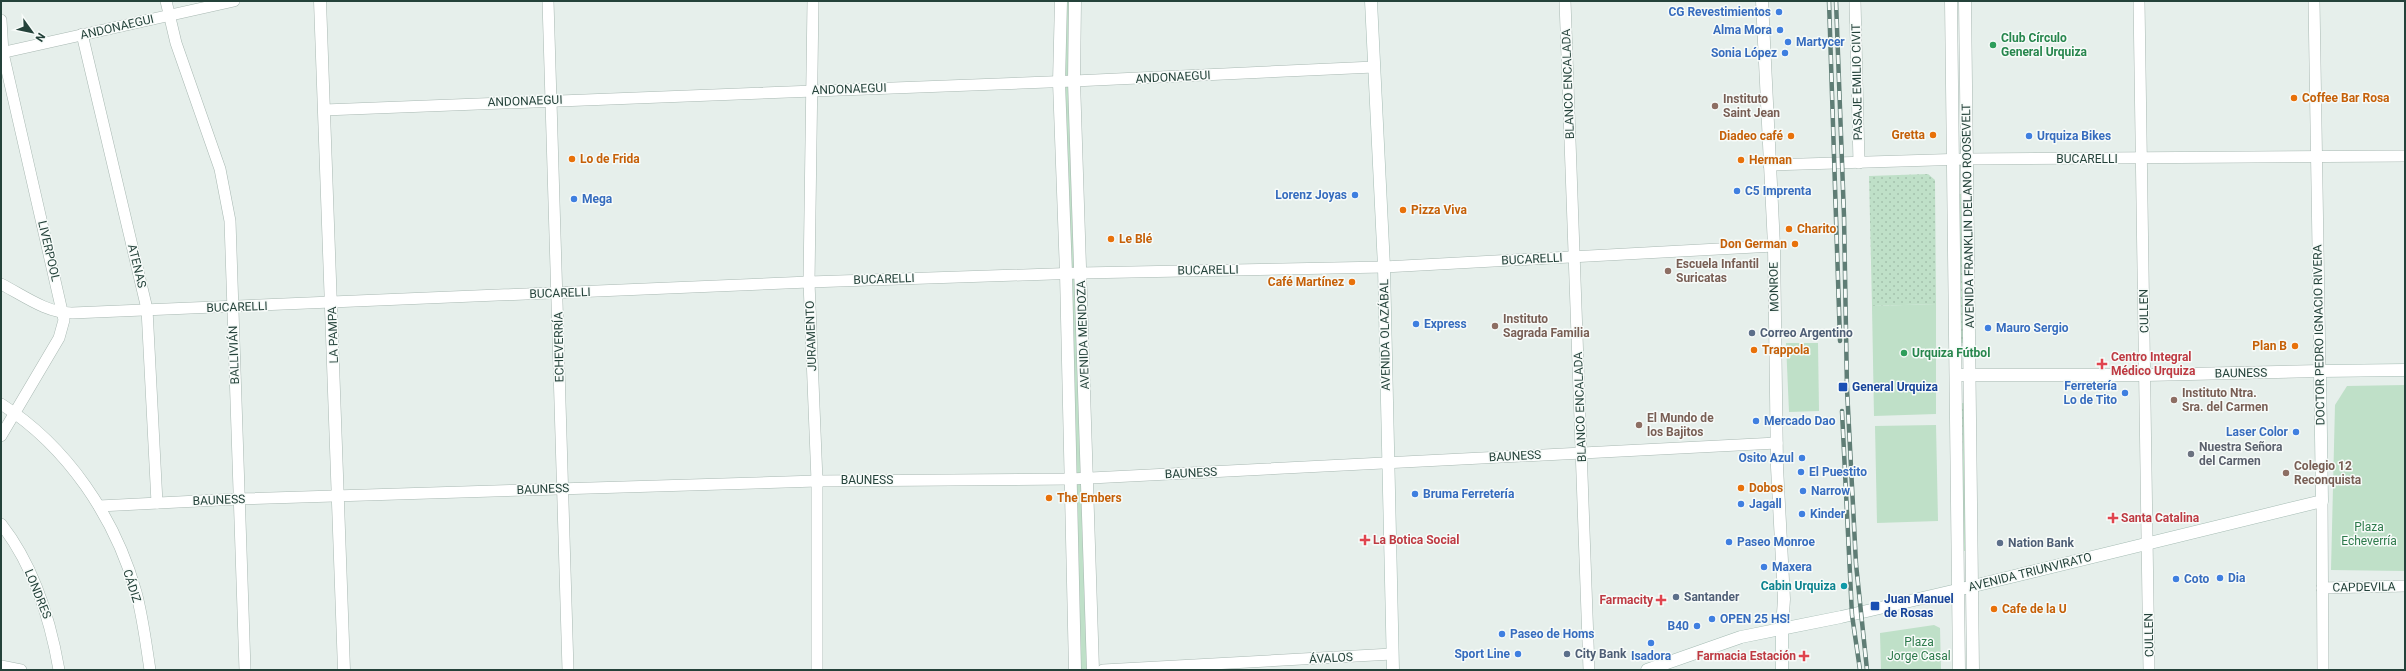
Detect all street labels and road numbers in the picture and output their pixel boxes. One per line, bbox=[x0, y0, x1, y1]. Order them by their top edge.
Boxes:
street label: ANDONAEGUI bbox=[79, 12, 155, 42]
street label: PASAJE EMILIO CIVIT bbox=[1849, 24, 1865, 140]
street label: BLANCO ENCALADA bbox=[1559, 28, 1577, 139]
street label: ANDONAEGUI bbox=[1135, 68, 1211, 86]
street label: ANDONAEGUI bbox=[811, 81, 887, 97]
street label: ANDONAEGUI bbox=[487, 93, 563, 109]
street label: AVENIDA FRANKLIN DELANO ROOSEVELT bbox=[1959, 104, 1977, 328]
street label: BUCARELLI bbox=[2056, 152, 2118, 166]
street label: LIVERPOOL bbox=[35, 219, 63, 283]
street label: ATENAS bbox=[125, 243, 149, 289]
street label: DOCTOR PEDRO IGNACIO RIVERA bbox=[2310, 244, 2328, 426]
street label: BUCARELLI bbox=[1501, 250, 1563, 268]
street label: BUCARELLI bbox=[1177, 262, 1239, 278]
street label: MONROE bbox=[1767, 262, 1781, 312]
street label: BUCARELLI bbox=[853, 271, 915, 287]
street label: AVENIDA OLAZÁBAL bbox=[1376, 279, 1393, 391]
street label: AVENIDA MENDOZA bbox=[1074, 280, 1092, 390]
street label: BUCARELLI bbox=[529, 285, 591, 301]
street label: CULLEN bbox=[2137, 289, 2151, 333]
street label: BUCARELLI bbox=[206, 299, 268, 315]
street label: JURAMENTO bbox=[803, 300, 819, 372]
street label: LA PAMPA bbox=[325, 306, 341, 364]
street label: ECHEVERRÍA bbox=[550, 311, 567, 382]
street label: BALLIVIÁN bbox=[225, 325, 242, 385]
street label: BLANCO ENCALADA bbox=[1571, 351, 1589, 462]
street label: BAUNESS bbox=[2215, 366, 2267, 380]
street label: BAUNESS bbox=[1488, 448, 1542, 464]
street label: BAUNESS bbox=[1164, 465, 1218, 481]
street label: BAUNESS bbox=[841, 473, 893, 487]
street label: BAUNESS bbox=[516, 481, 570, 497]
street label: BAUNESS bbox=[192, 492, 246, 508]
street label: AVENIDA TRIUNVIRATO bbox=[1967, 550, 2093, 594]
street label: LONDRES bbox=[22, 567, 54, 621]
street label: CÁDIZ bbox=[120, 567, 145, 604]
street label: CAPDEVILA bbox=[2332, 579, 2396, 595]
street label: CULLEN bbox=[2142, 613, 2156, 657]
street label: ÁVALOS bbox=[1309, 649, 1353, 666]

